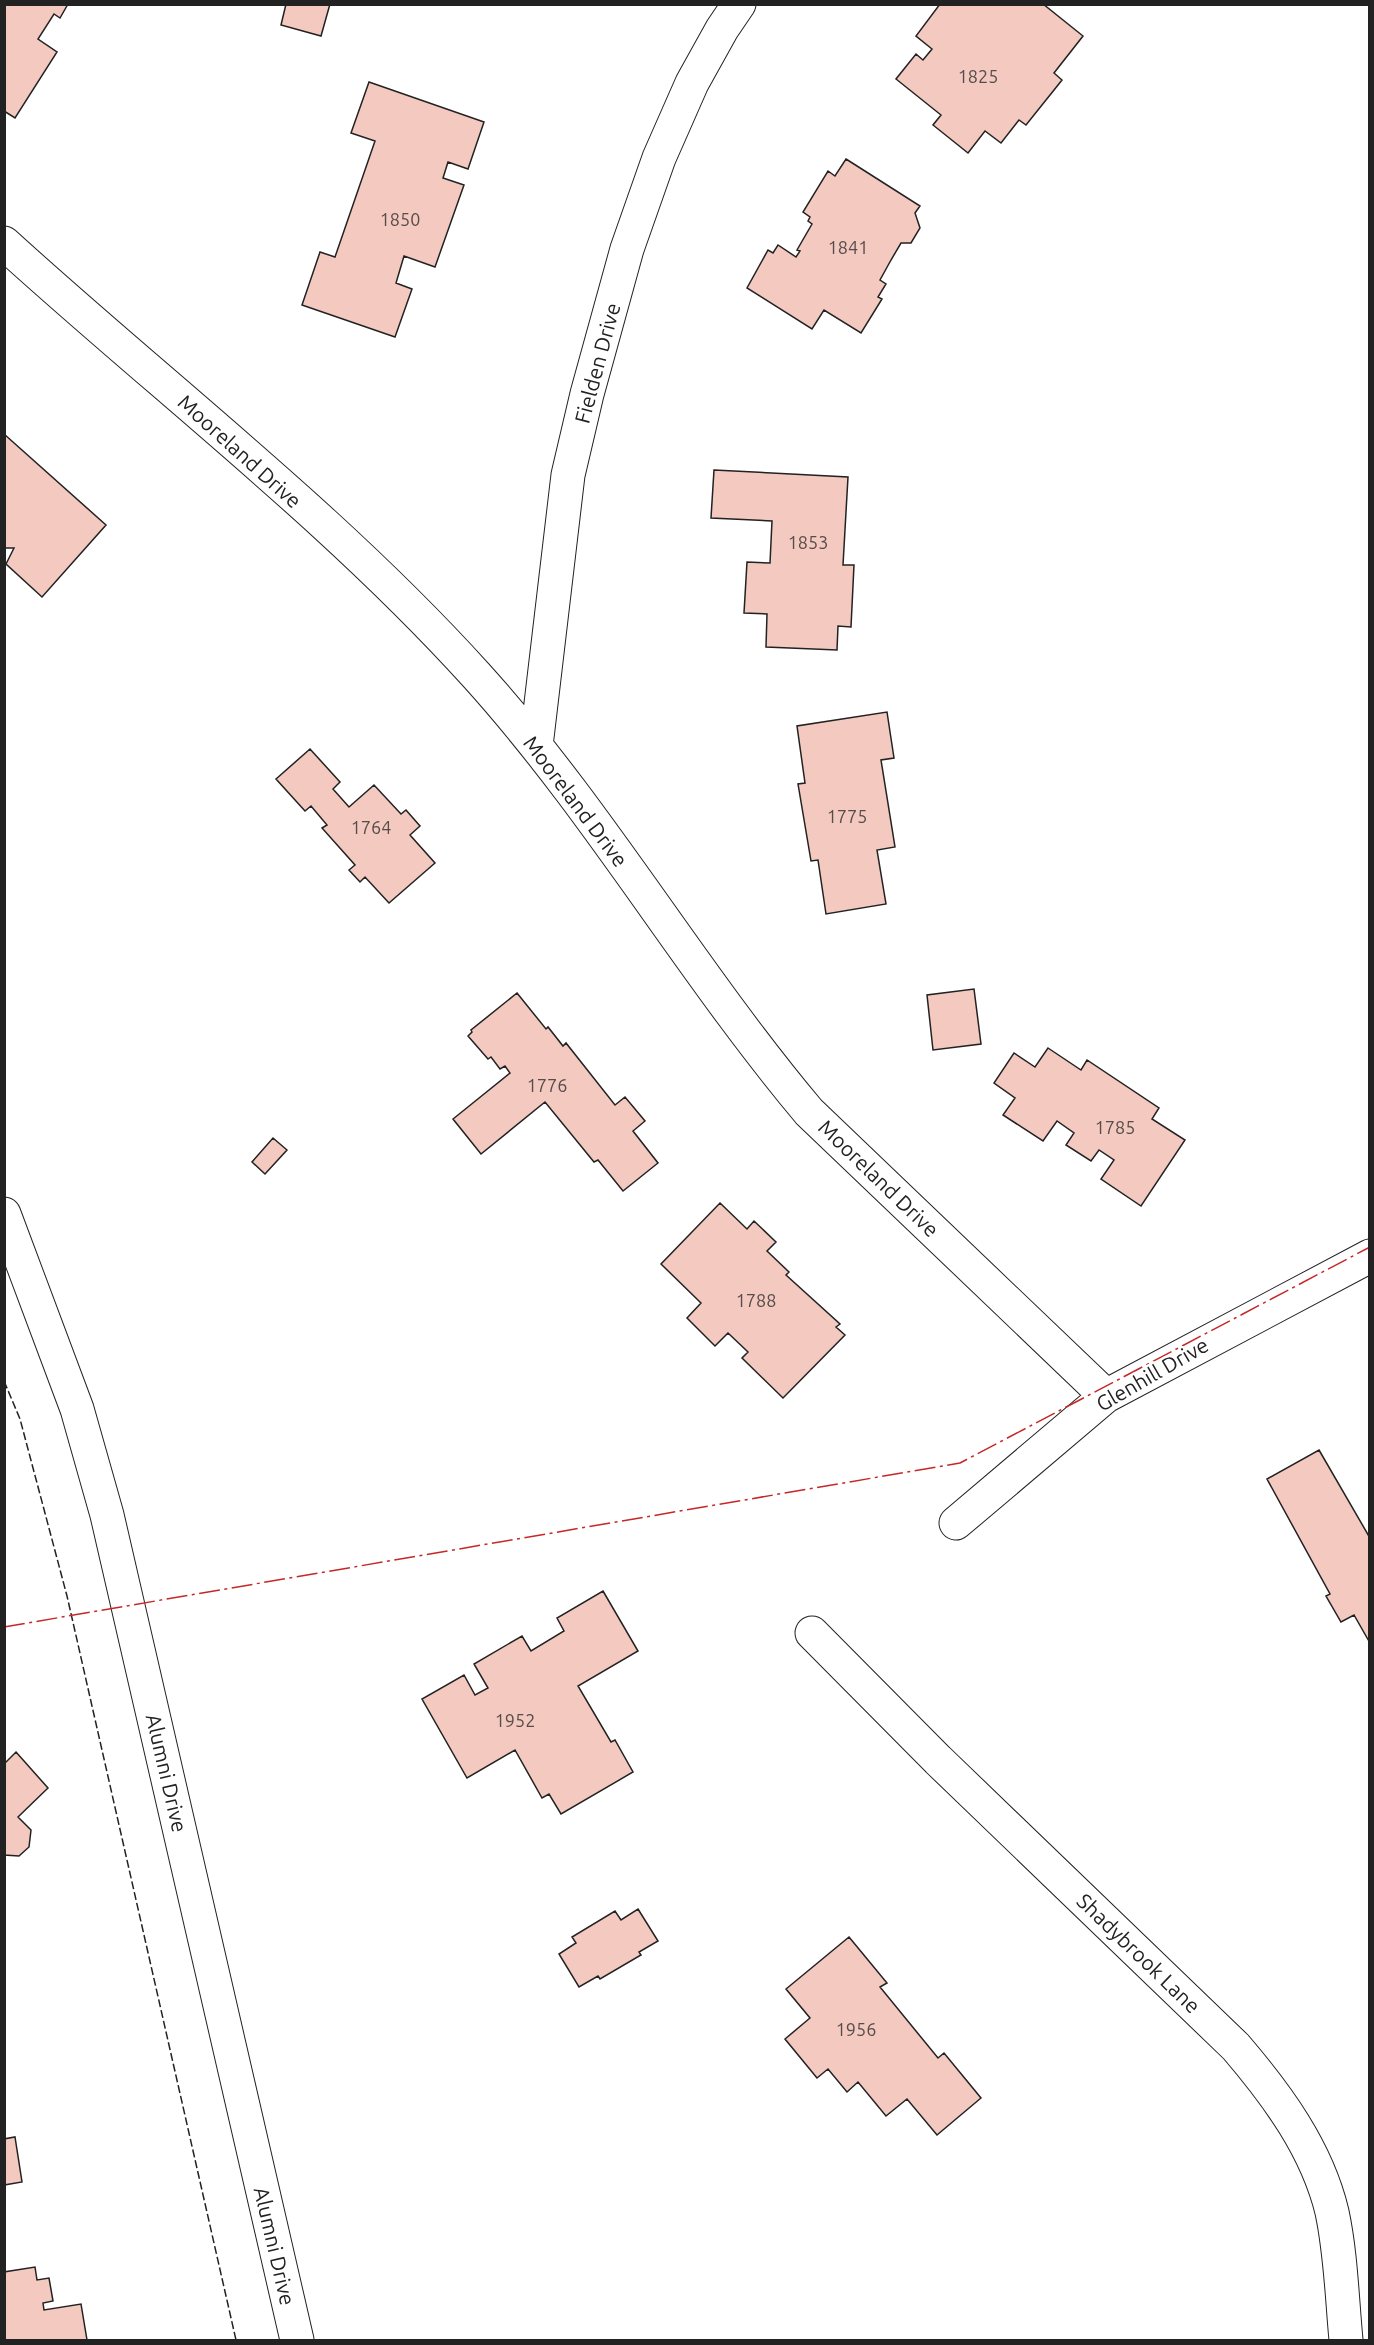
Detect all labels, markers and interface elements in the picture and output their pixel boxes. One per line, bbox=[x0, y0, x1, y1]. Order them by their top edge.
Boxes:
house number: 1825 bbox=[958, 66, 998, 86]
house number: 1850 bbox=[380, 209, 420, 229]
house number: 1841 bbox=[828, 237, 868, 257]
street label: Fielden Drive bbox=[569, 300, 625, 426]
street label: Mooreland Drive bbox=[173, 389, 307, 513]
house number: 1853 bbox=[788, 532, 828, 552]
street label: Mooreland Drive bbox=[519, 731, 633, 871]
house number: 1775 bbox=[827, 806, 867, 826]
house number: 1764 bbox=[351, 817, 391, 837]
house number: 1776 bbox=[527, 1075, 567, 1095]
street label: Mooreland Drive bbox=[814, 1115, 944, 1241]
house number: 1785 bbox=[1095, 1117, 1135, 1137]
house number: 1788 bbox=[736, 1290, 776, 1310]
street label: Glenhill Drive bbox=[1092, 1332, 1212, 1416]
house number: 1952 bbox=[495, 1710, 535, 1730]
street label: Alumni Drive bbox=[142, 1711, 192, 1835]
street label: Shadybrook Lane bbox=[1073, 1888, 1205, 2018]
house number: 1956 bbox=[836, 2019, 876, 2039]
street label: Alumni Drive bbox=[250, 2184, 300, 2308]

